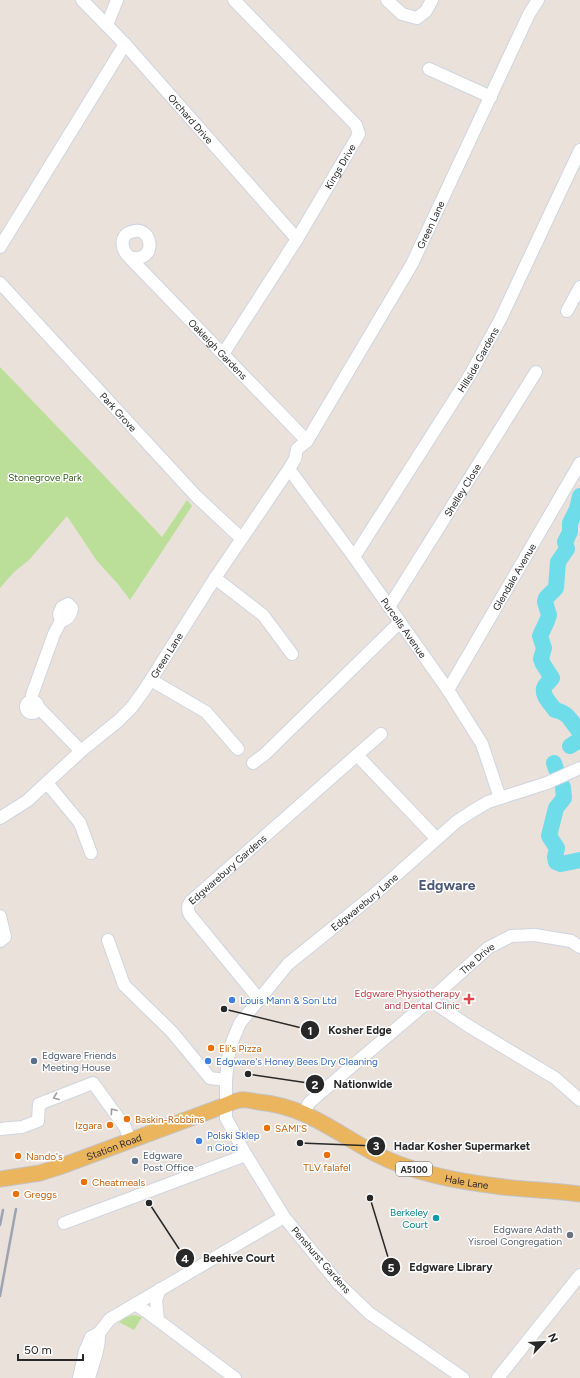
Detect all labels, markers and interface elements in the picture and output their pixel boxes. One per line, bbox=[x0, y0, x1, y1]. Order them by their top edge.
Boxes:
street label: Orchard Drive bbox=[165, 91, 217, 147]
street label: Kings Drive bbox=[321, 141, 358, 191]
street label: Green Lane bbox=[414, 198, 447, 251]
street label: Oakleigh Gardens bbox=[186, 316, 250, 382]
street label: Hillside Gardens bbox=[454, 325, 502, 395]
street label: Park Grove bbox=[97, 389, 140, 435]
street label: Shelley Close bbox=[441, 461, 484, 519]
park label: Stonegrove Park bbox=[8, 471, 82, 484]
street label: Glendale Avenue bbox=[489, 540, 539, 613]
street label: Purcells Avenue bbox=[378, 595, 430, 661]
street label: Green Lane bbox=[147, 630, 186, 680]
street label: Edgwarebury Gardens bbox=[185, 831, 269, 907]
street label: Edgwarebury Lane bbox=[328, 870, 401, 934]
district label: Edgware bbox=[419, 877, 476, 894]
street label: The Drive bbox=[457, 939, 497, 977]
place label: Edgware Physiotherapy and Dental Clinic bbox=[355, 987, 461, 1012]
marker: Edgware Physiotherapy and Dental Clinic bbox=[463, 993, 475, 1005]
place label: Louis Mann & Son Ltd bbox=[240, 994, 337, 1007]
marker: Louis Mann & Son Ltd bbox=[227, 995, 237, 1005]
callout: Kosher Edge bbox=[300, 1019, 399, 1042]
text: 1 bbox=[307, 1024, 313, 1038]
text: Kosher Edge bbox=[328, 1024, 392, 1037]
place label: Eli's Pizza bbox=[219, 1042, 262, 1055]
marker: Eli's Pizza bbox=[206, 1043, 216, 1053]
place label: Edgware Friends Meeting House bbox=[42, 1049, 117, 1074]
place label: Edgware's Honey Bees Dry Cleaning bbox=[216, 1055, 378, 1068]
marker: Edgware Friends Meeting House bbox=[29, 1056, 39, 1066]
marker: Edgware's Honey Bees Dry Cleaning bbox=[203, 1056, 213, 1066]
callout: Nationwide bbox=[305, 1073, 400, 1096]
text: 2 bbox=[312, 1078, 319, 1092]
text: Nationwide bbox=[334, 1078, 392, 1091]
one-way arrow bbox=[53, 1092, 60, 1100]
one-way arrow bbox=[110, 1108, 118, 1115]
place label: Baskin-Robbins bbox=[135, 1113, 204, 1126]
marker: Baskin-Robbins bbox=[122, 1114, 132, 1124]
place label: Izgara bbox=[75, 1119, 102, 1132]
marker: Izgara bbox=[105, 1120, 115, 1130]
place label: SAMI'S bbox=[275, 1122, 307, 1135]
marker: SAMI'S bbox=[262, 1123, 272, 1133]
place label: Polski Sklep n Cioci bbox=[207, 1129, 260, 1154]
street label: Station Road bbox=[84, 1130, 144, 1163]
callout: Hadar Kosher Supermarket bbox=[366, 1135, 538, 1158]
marker: Polski Sklep n Cioci bbox=[194, 1136, 204, 1146]
text: 3 bbox=[373, 1139, 380, 1153]
text: Hadar Kosher Supermarket bbox=[394, 1140, 531, 1153]
place label: Edgware Post Office bbox=[143, 1149, 194, 1174]
place label: Nando's bbox=[26, 1150, 63, 1163]
marker: TLV falafel bbox=[322, 1150, 332, 1160]
marker: Nando's bbox=[13, 1151, 23, 1161]
marker: Edgware Post Office bbox=[130, 1156, 140, 1166]
place label: TLV falafel bbox=[303, 1161, 351, 1174]
road number: A5100 bbox=[396, 1162, 432, 1176]
street label: Hale Lane bbox=[444, 1171, 490, 1192]
place label: Cheatmeals bbox=[92, 1176, 145, 1189]
marker: Cheatmeals bbox=[79, 1177, 89, 1187]
place label: Greggs bbox=[24, 1188, 57, 1201]
marker: Greggs bbox=[11, 1189, 21, 1199]
place label: Berkeley Court bbox=[390, 1206, 429, 1231]
marker: Berkeley Court bbox=[431, 1213, 441, 1223]
place label: Edgware Adath Yisroel Congregation bbox=[468, 1223, 562, 1248]
street label: Penshurst Gardens bbox=[288, 1224, 354, 1296]
marker: Edgware Adath Yisroel Congregation bbox=[565, 1230, 575, 1240]
callout: Beehive Court bbox=[175, 1247, 283, 1270]
text: 4 bbox=[181, 1252, 189, 1266]
text: Beehive Court bbox=[203, 1252, 276, 1265]
callout: Edgware Library bbox=[381, 1256, 500, 1279]
text: 5 bbox=[388, 1261, 395, 1275]
text: Edgware Library bbox=[409, 1261, 493, 1274]
north arrow bbox=[524, 1322, 564, 1362]
text: N bbox=[545, 1331, 560, 1345]
scale bar bbox=[18, 1336, 83, 1362]
text: 50 m bbox=[24, 1343, 52, 1357]

